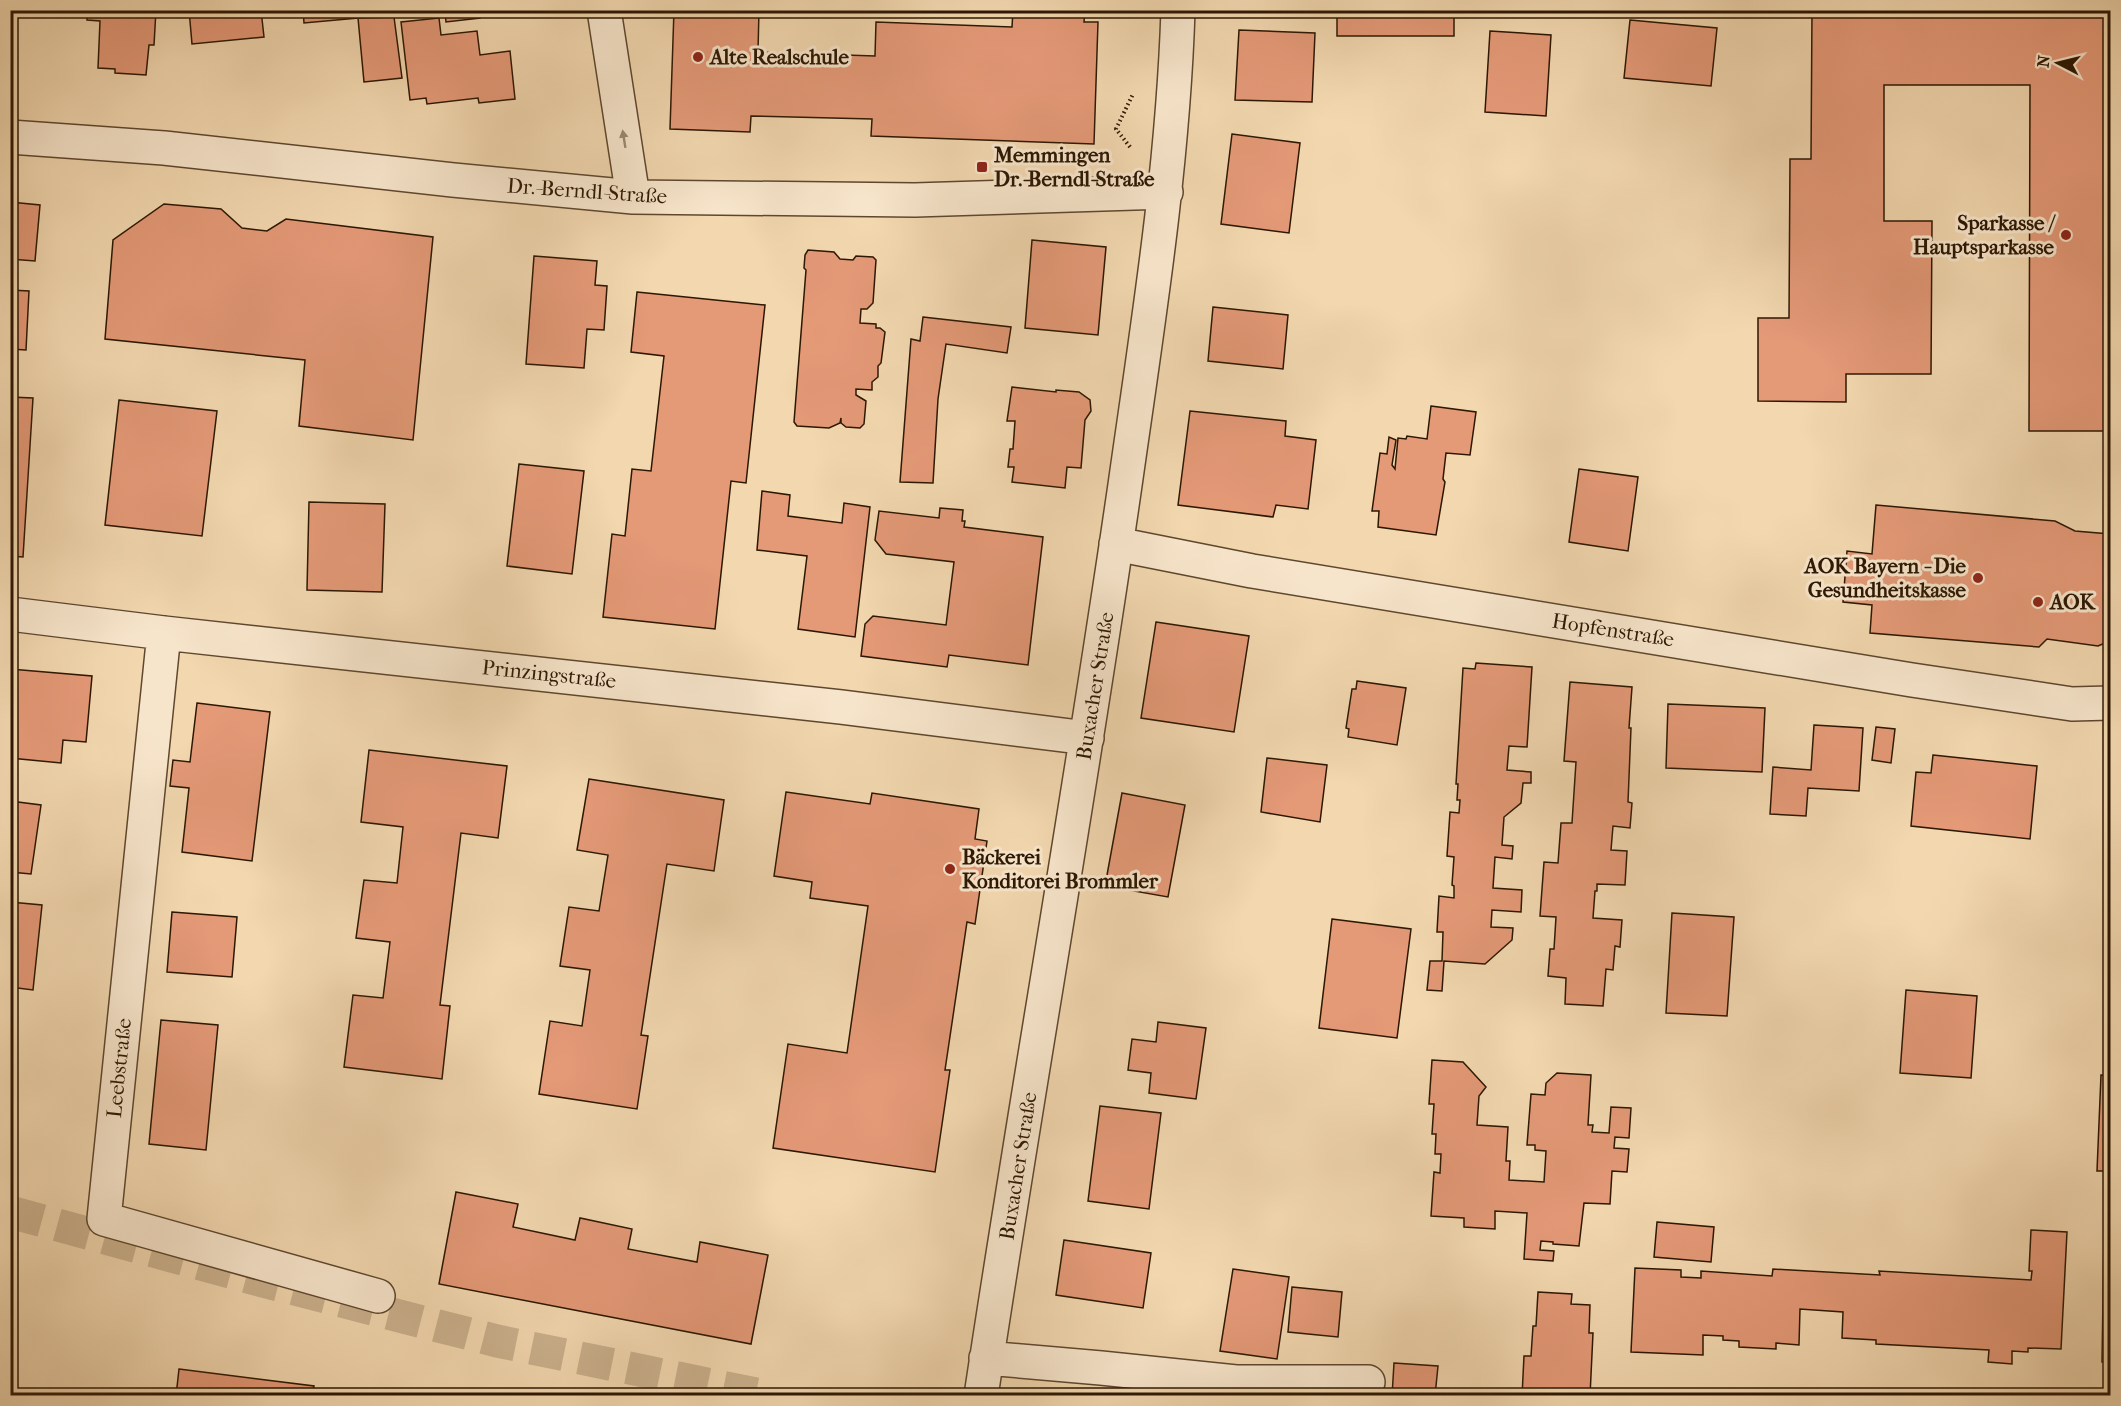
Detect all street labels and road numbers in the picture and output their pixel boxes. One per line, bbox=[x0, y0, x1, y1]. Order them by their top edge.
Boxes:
street label: Dr.-Berndl-Straße bbox=[506, 173, 668, 209]
street label: Hopfenstraße bbox=[1550, 609, 1676, 651]
street label: Buxacher Straße bbox=[1071, 610, 1119, 762]
street label: Prinzingstraße bbox=[481, 655, 617, 693]
street label: Leebstraße bbox=[102, 1017, 136, 1119]
street label: Buxacher Straße bbox=[994, 1090, 1042, 1242]

